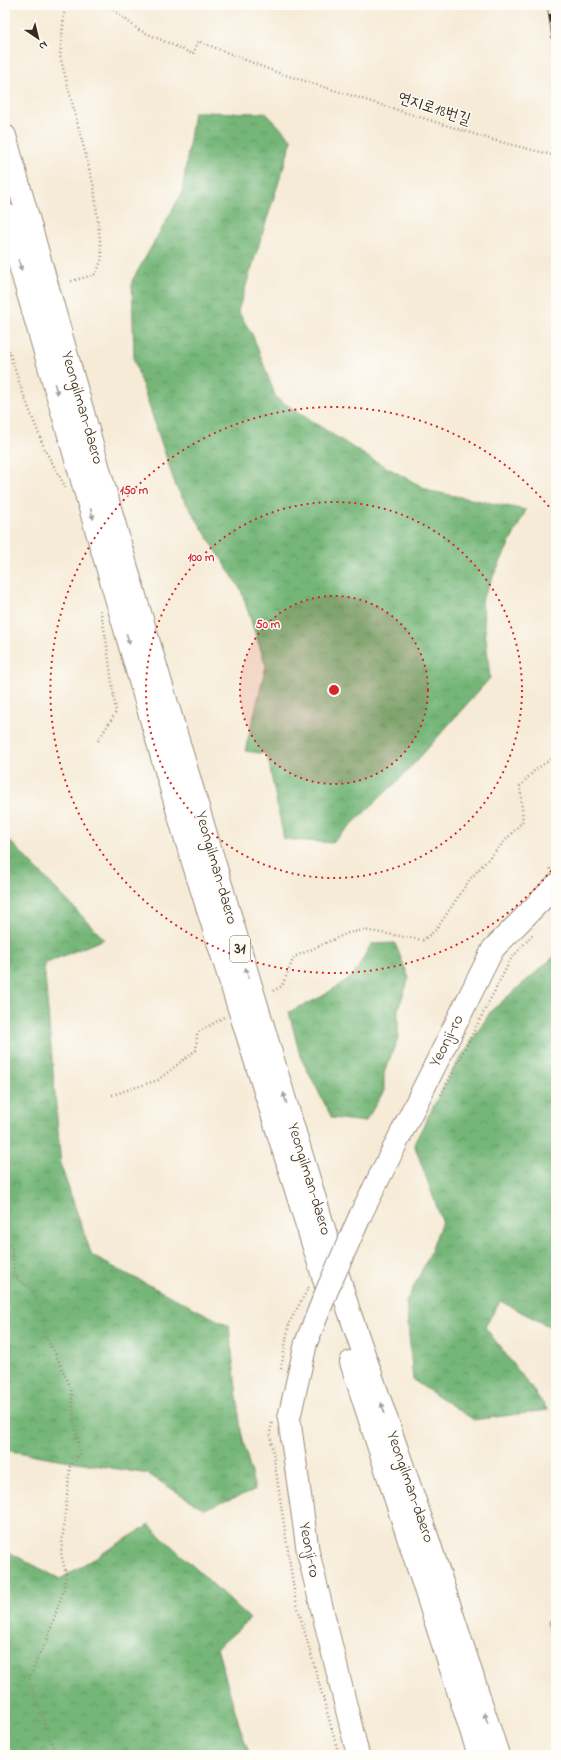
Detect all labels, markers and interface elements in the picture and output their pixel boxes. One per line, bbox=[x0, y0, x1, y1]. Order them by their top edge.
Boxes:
north arrow bbox=[18, 18, 58, 58]
text: N bbox=[36, 37, 51, 54]
street label: 연지로18번길 bbox=[394, 86, 474, 132]
one-way arrow bbox=[17, 259, 23, 271]
street label: Yeongilman-daero bbox=[54, 349, 110, 467]
one-way arrow bbox=[53, 384, 59, 396]
text: 150 m bbox=[120, 482, 149, 500]
one-way arrow bbox=[89, 509, 95, 521]
text: 100 m bbox=[188, 549, 215, 567]
text: 50 m bbox=[256, 616, 281, 634]
one-way arrow bbox=[125, 634, 131, 646]
centre of rings bbox=[327, 683, 341, 697]
street label: Yeongilman-daero bbox=[188, 809, 244, 927]
road number: 31 bbox=[230, 936, 250, 962]
one-way arrow bbox=[244, 967, 250, 979]
street label: Yeonji-ro bbox=[424, 1011, 470, 1071]
one-way arrow bbox=[282, 1091, 288, 1103]
street label: Yeongilman-daero bbox=[280, 1120, 338, 1238]
one-way arrow bbox=[380, 1402, 386, 1414]
street label: Yeongilman-daero bbox=[380, 1428, 440, 1546]
street label: Yeonji-ro bbox=[292, 1520, 326, 1580]
one-way arrow bbox=[482, 1712, 488, 1724]

